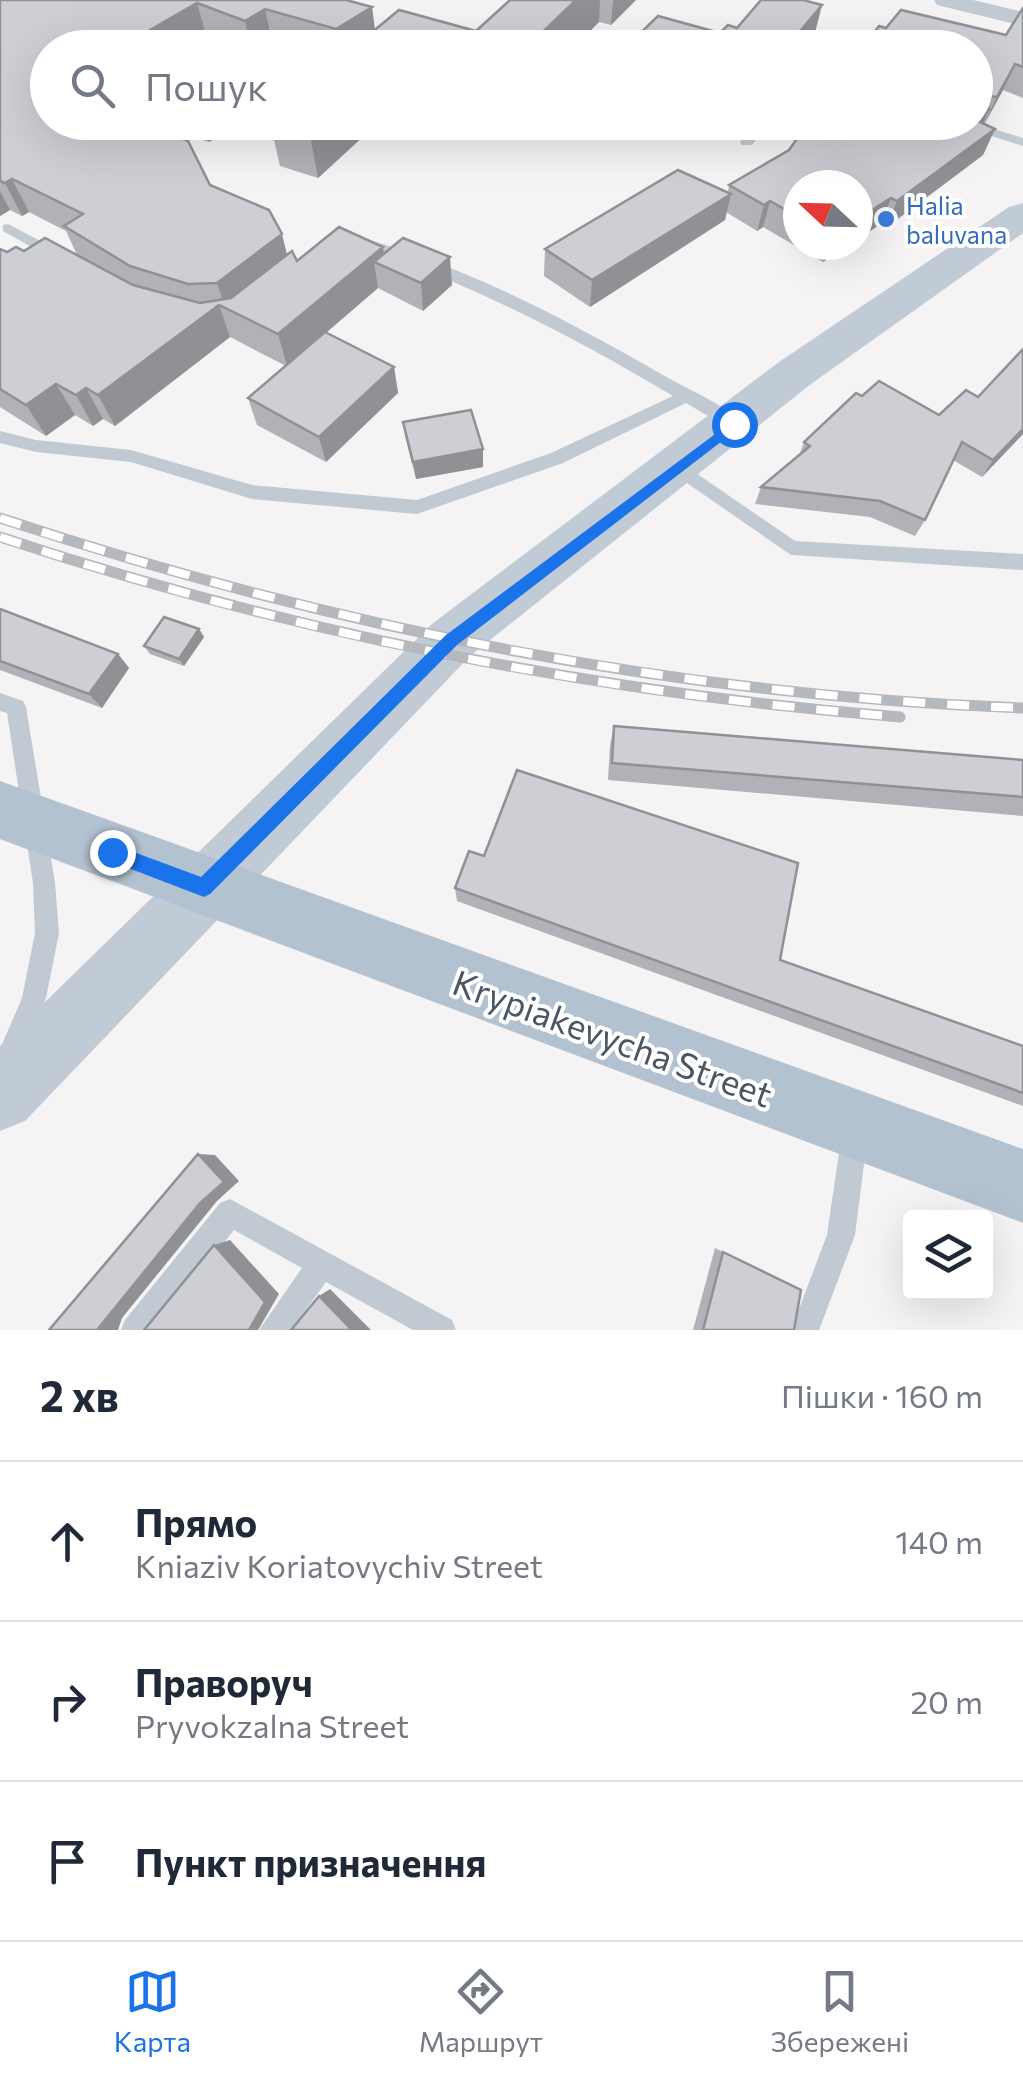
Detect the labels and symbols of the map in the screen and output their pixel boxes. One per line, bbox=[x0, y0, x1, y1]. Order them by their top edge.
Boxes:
north arrow bbox=[783, 170, 873, 260]
place label: Halia baluvana bbox=[906, 190, 1007, 249]
marker: Halia baluvana bbox=[875, 208, 897, 230]
route start bbox=[712, 402, 758, 448]
route end bbox=[90, 830, 136, 876]
street label: Krypiakevycha Street bbox=[448, 959, 778, 1115]

